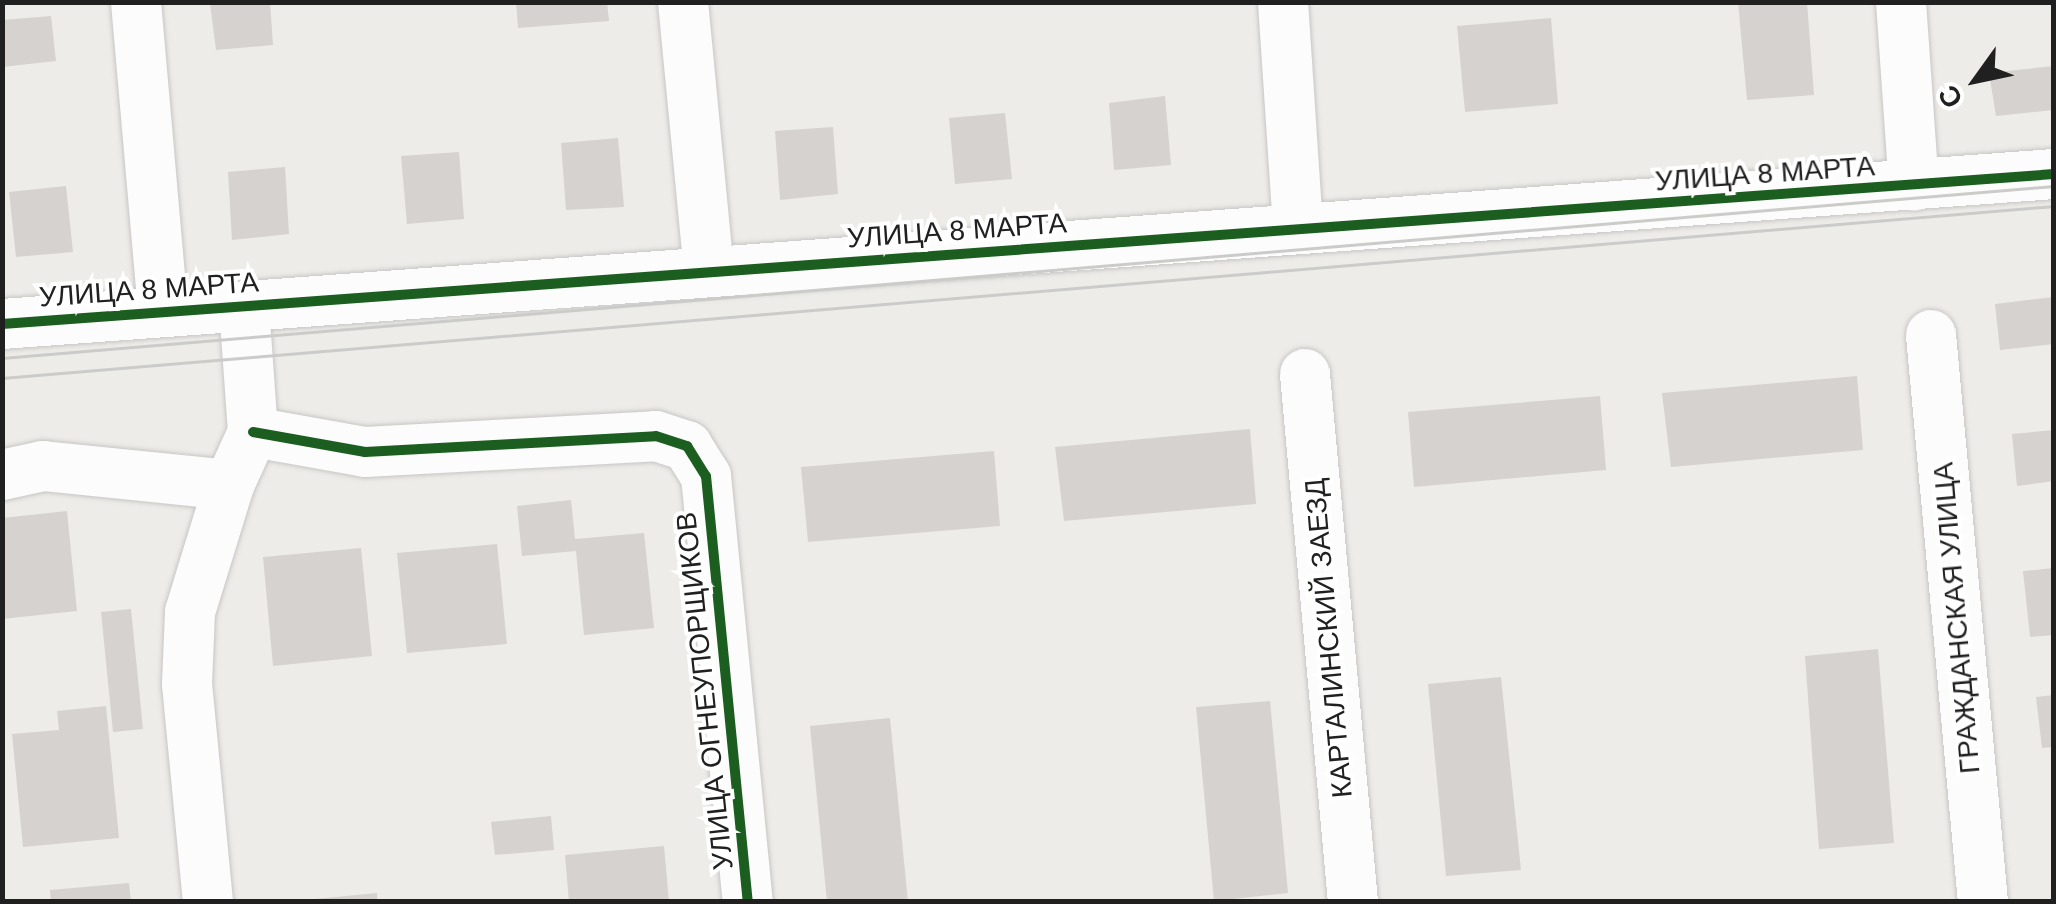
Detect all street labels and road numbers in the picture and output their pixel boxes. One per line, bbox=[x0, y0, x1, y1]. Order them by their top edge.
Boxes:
street label: УЛИЦА 8 МАРТА bbox=[1654, 150, 1876, 198]
street label: УЛИЦА 8 МАРТА bbox=[846, 207, 1068, 255]
street label: УЛИЦА 8 МАРТА bbox=[38, 266, 260, 314]
street label: ГРАЖДАНСКАЯ УЛИЦА bbox=[1927, 461, 1987, 775]
street label: КАРТАЛИНСКИЙ ЗАЕЗД bbox=[1298, 477, 1360, 799]
street label: УЛИЦА ОГНЕУПОРЩИКОВ bbox=[670, 510, 740, 872]

